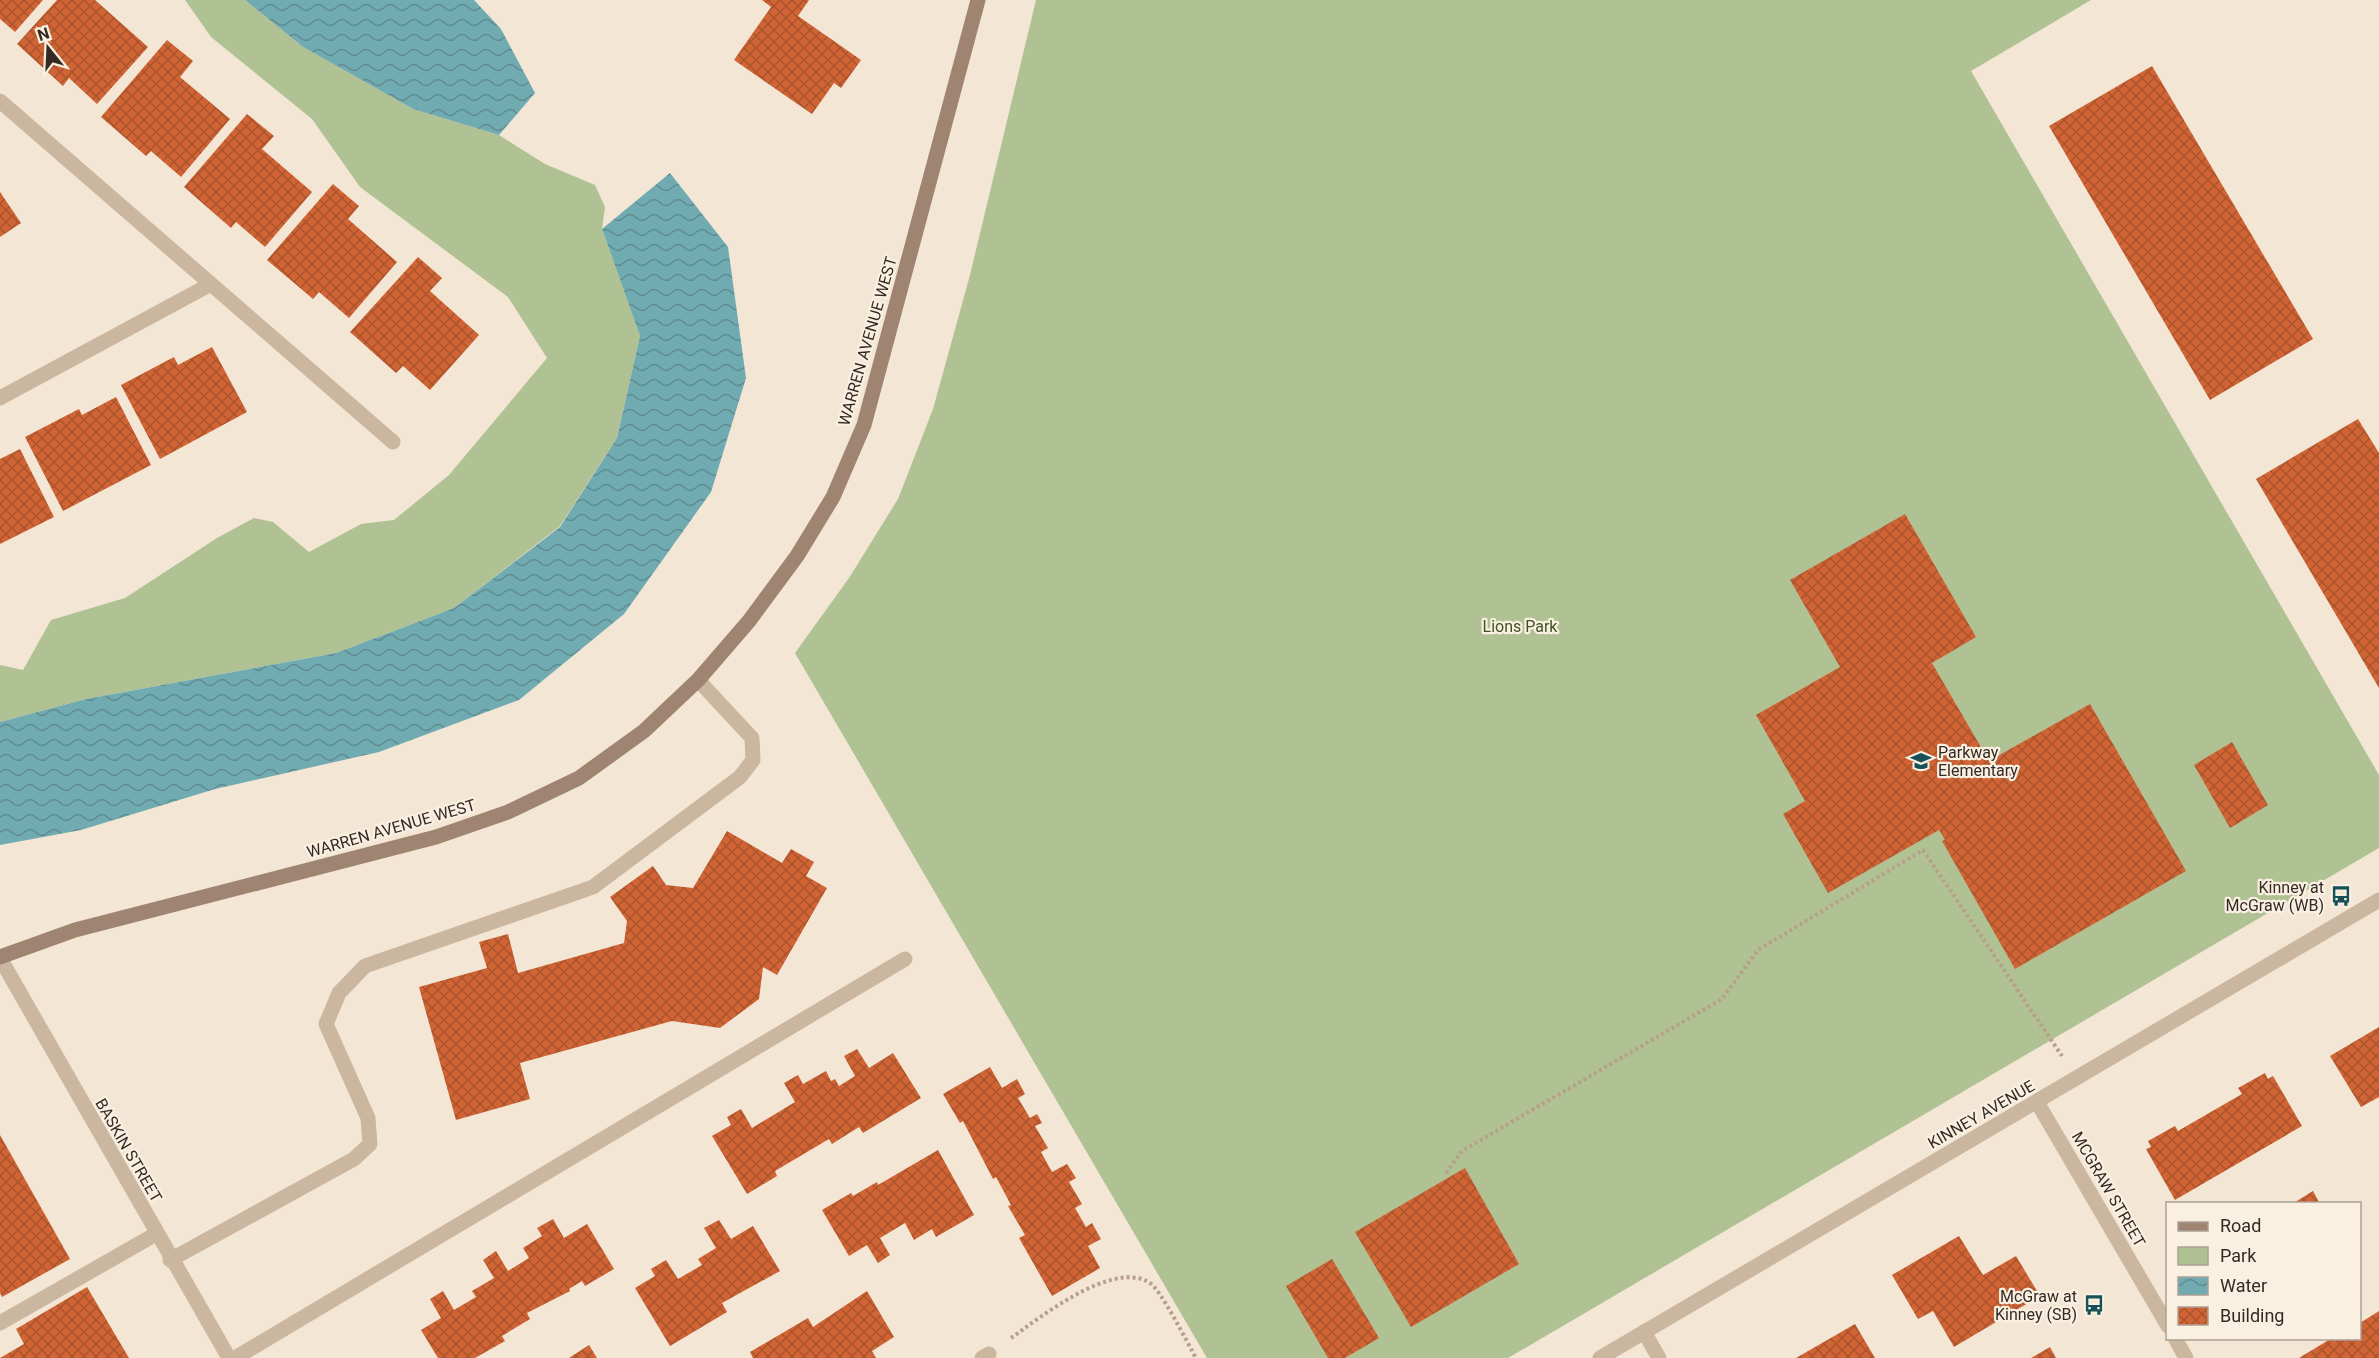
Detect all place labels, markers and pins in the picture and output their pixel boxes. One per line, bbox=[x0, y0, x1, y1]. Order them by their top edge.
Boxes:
place label: Parkway Elementary bbox=[1938, 743, 2018, 780]
school or university icon: Parkway Elementary bbox=[1909, 749, 1933, 773]
place label: Kinney at McGraw (WB) bbox=[2226, 878, 2324, 915]
bus stop icon: Kinney at McGraw (WB) bbox=[2329, 884, 2353, 908]
place label: McGraw at Kinney (SB) bbox=[1995, 1287, 2077, 1324]
bus stop icon: McGraw at Kinney (SB) bbox=[2082, 1293, 2106, 1317]

